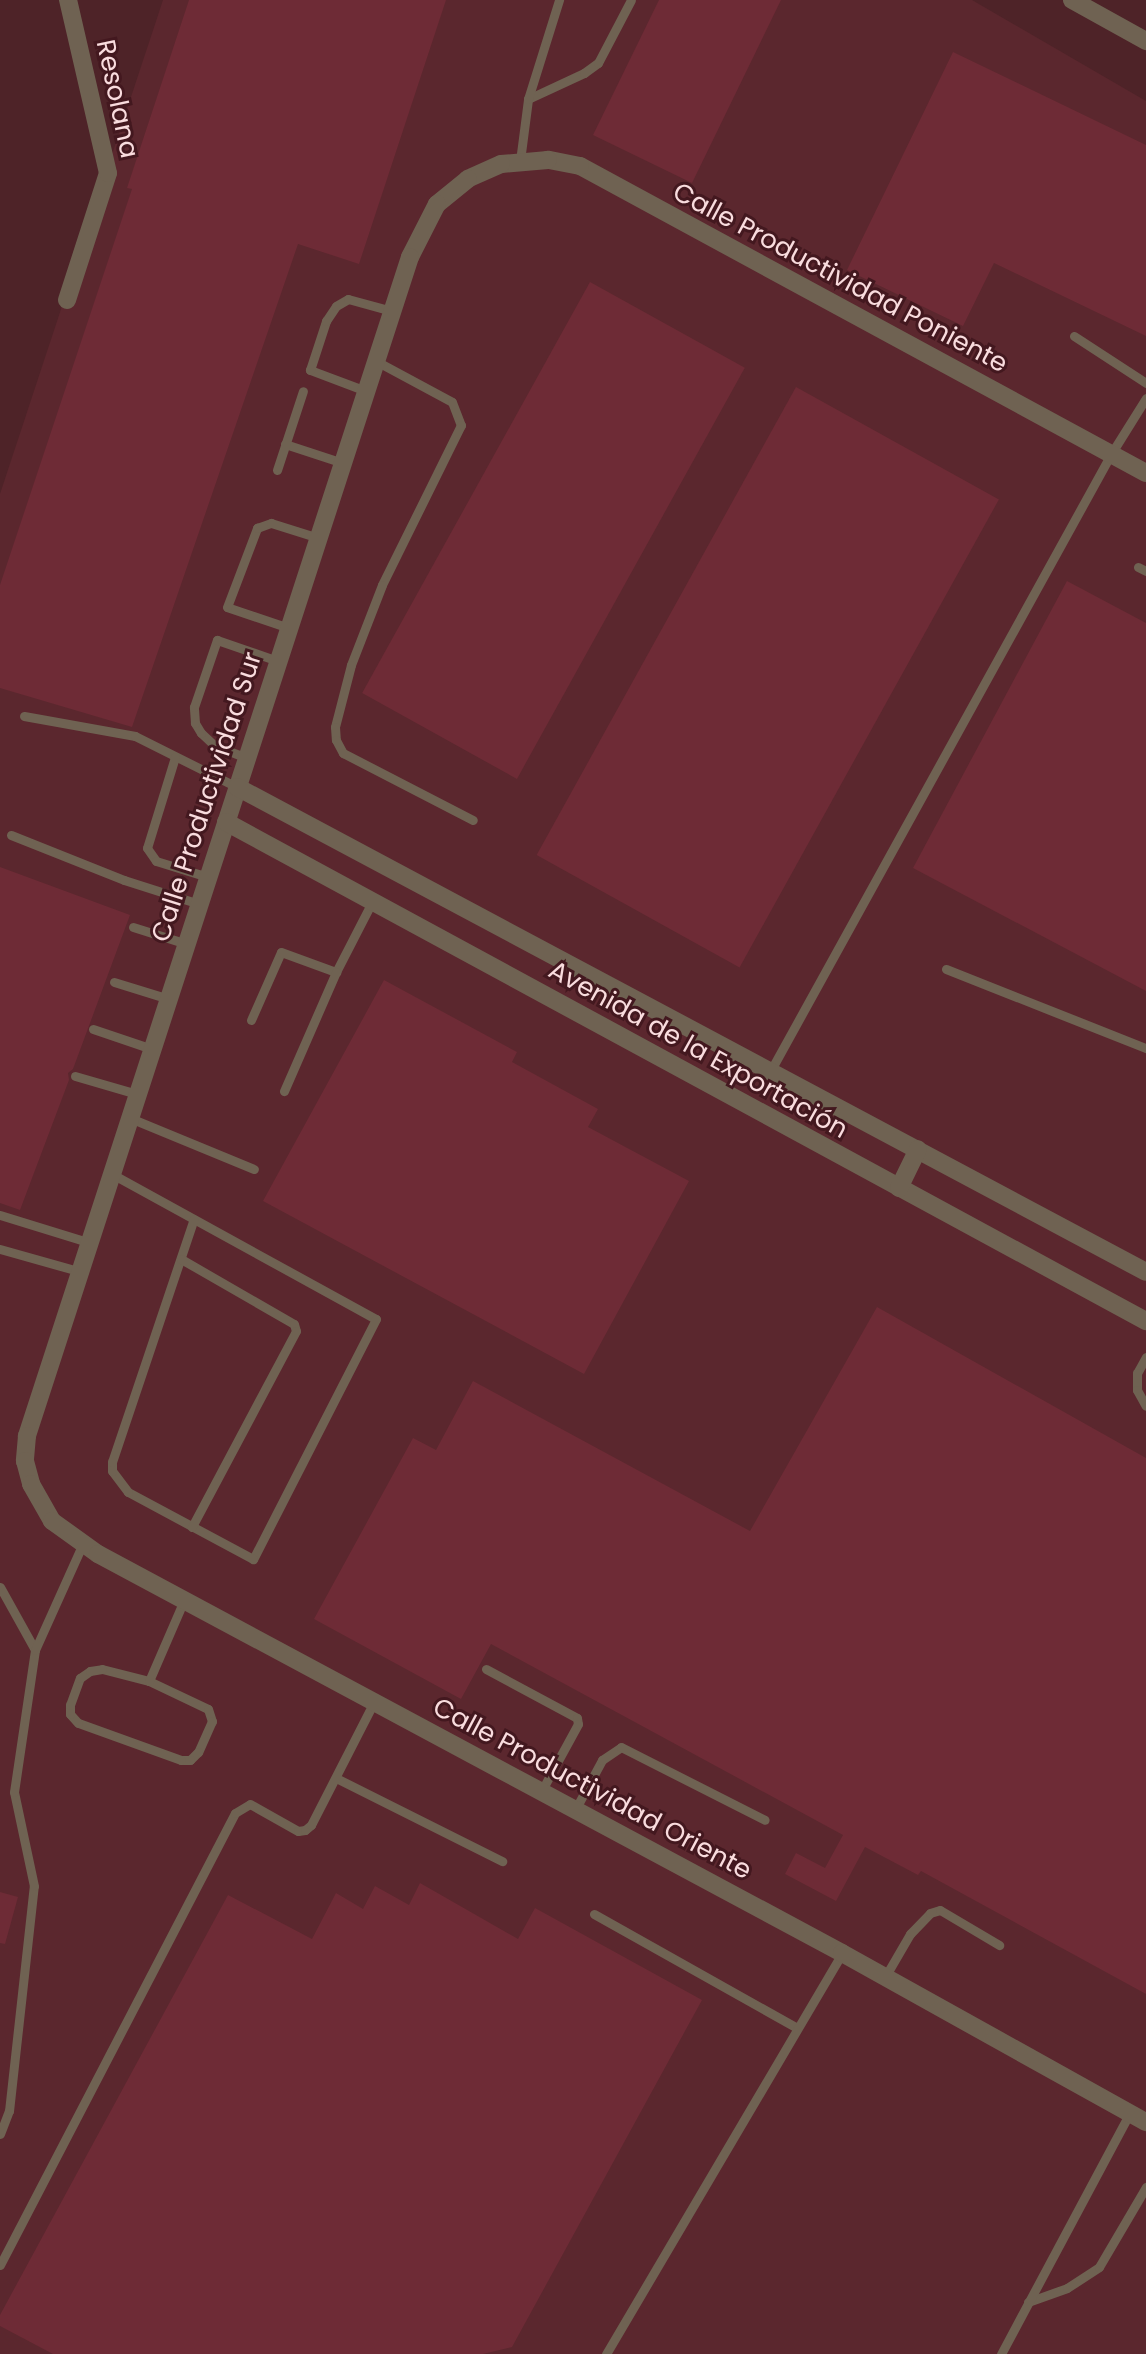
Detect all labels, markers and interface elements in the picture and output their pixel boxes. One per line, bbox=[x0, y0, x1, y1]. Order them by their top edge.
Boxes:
street label: Resolana bbox=[89, 37, 145, 161]
street label: Calle Productividad Poniente bbox=[667, 176, 1013, 380]
street label: Calle Productividad Sur bbox=[145, 648, 269, 946]
street label: Avenida de la Exportación bbox=[543, 955, 853, 1145]
street label: Calle Productividad Oriente bbox=[427, 1692, 757, 1886]

